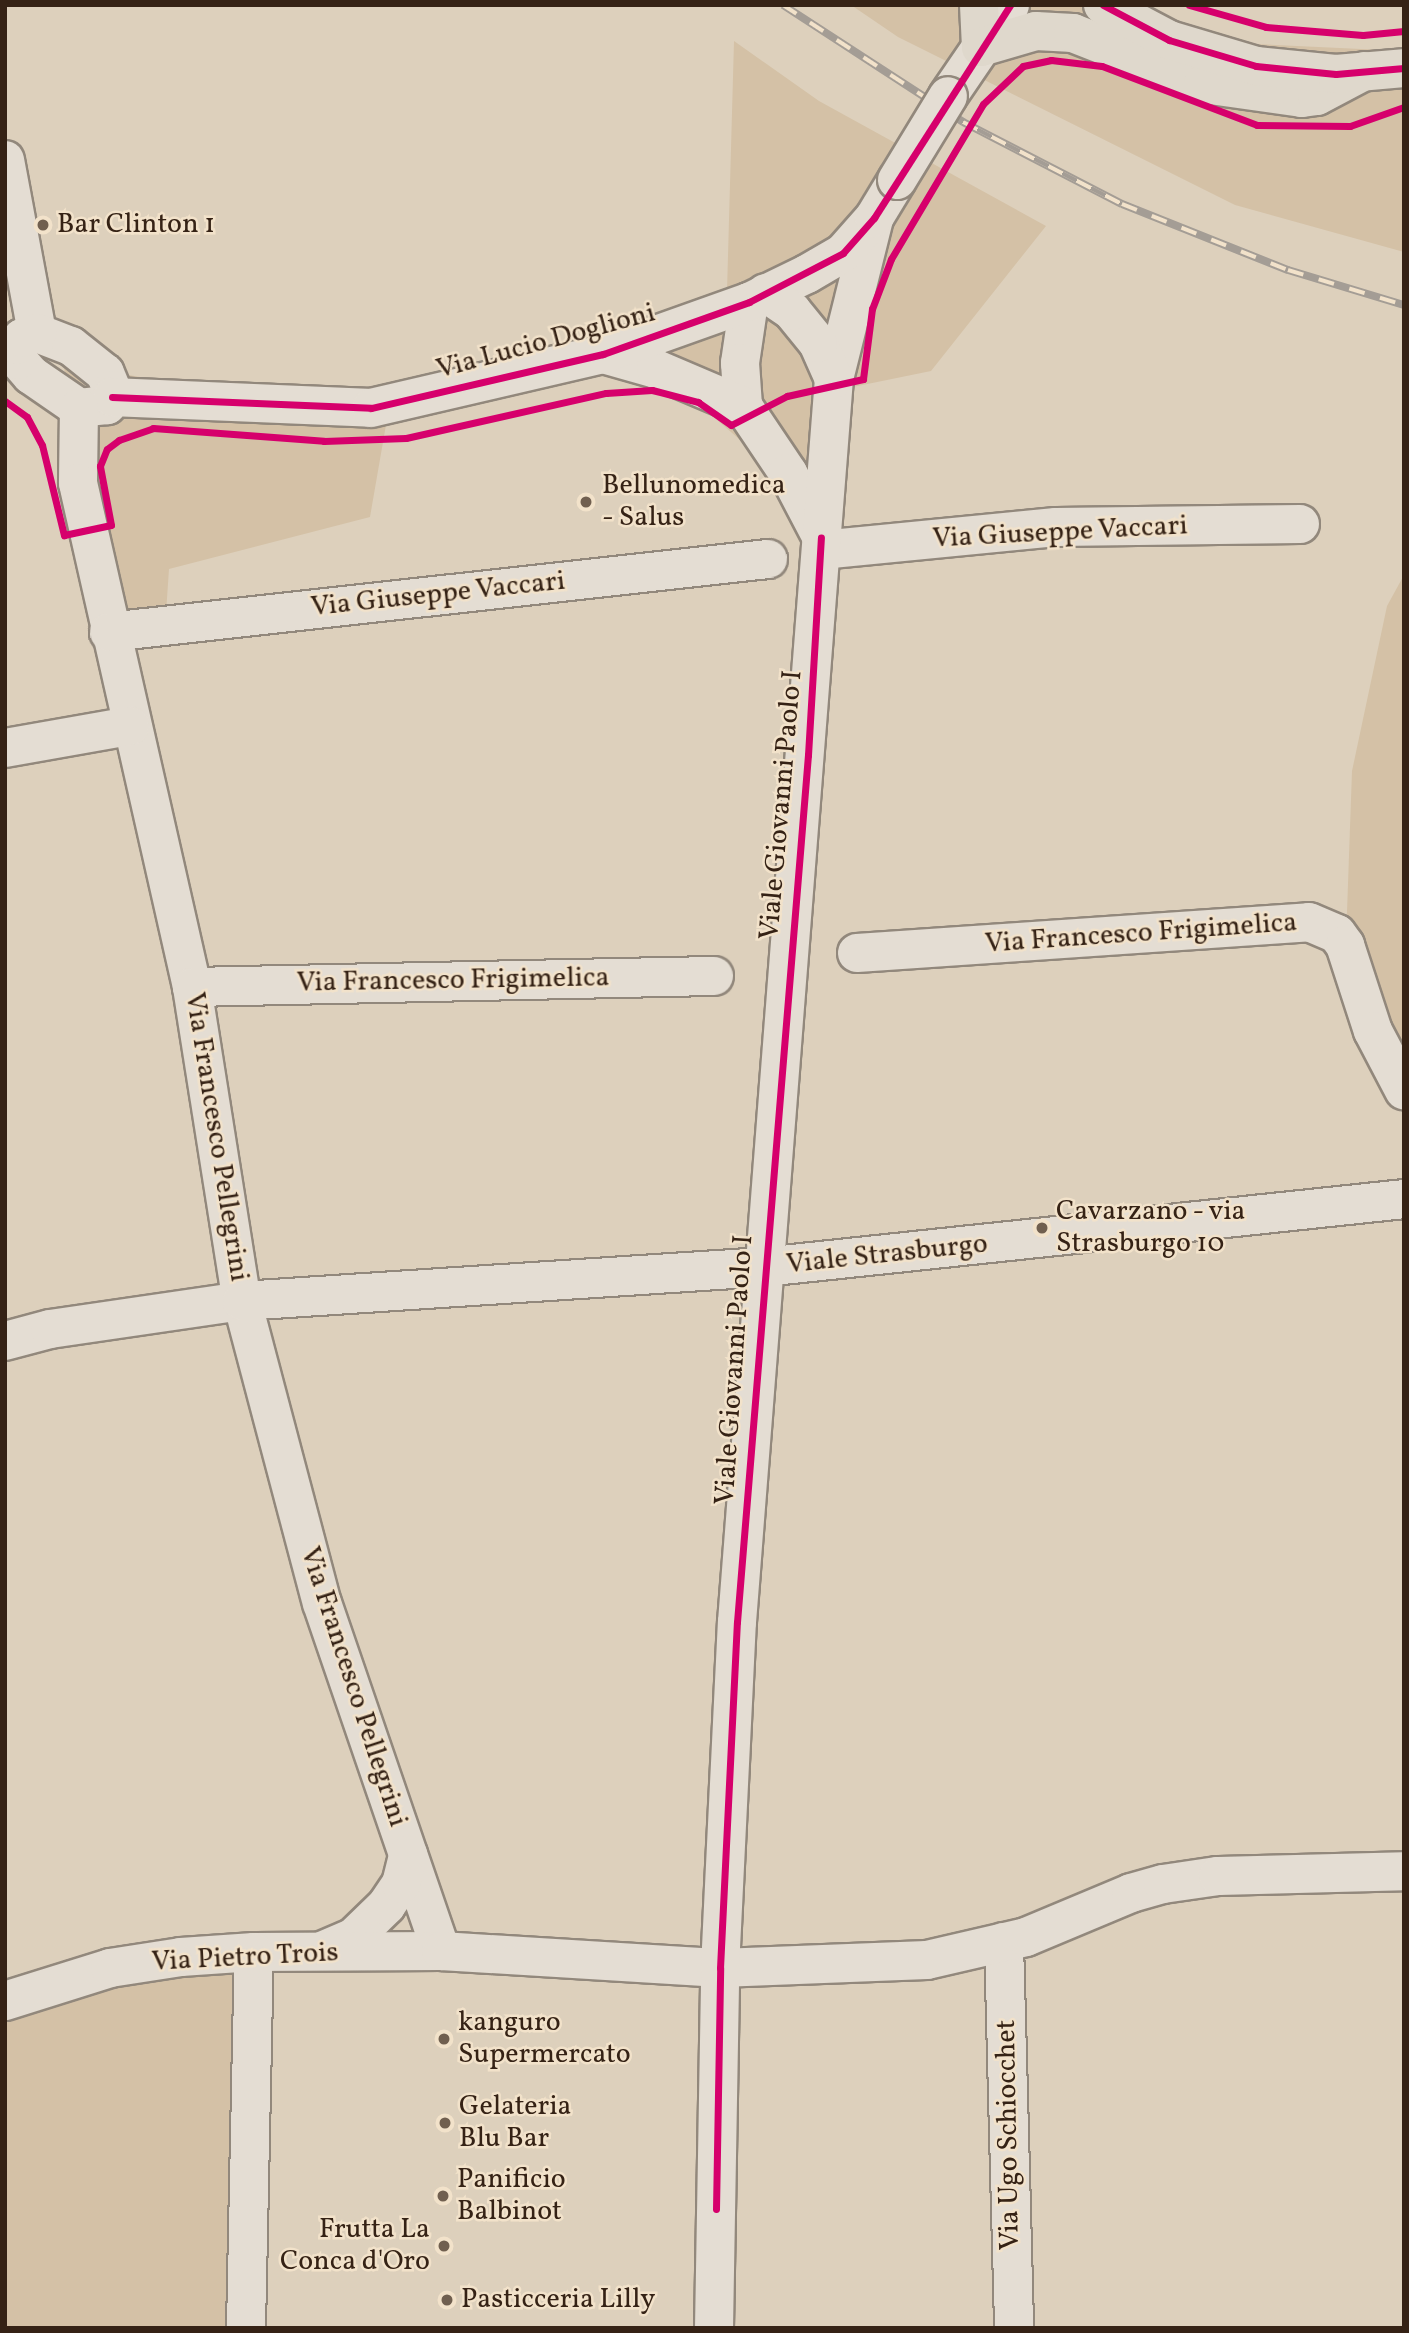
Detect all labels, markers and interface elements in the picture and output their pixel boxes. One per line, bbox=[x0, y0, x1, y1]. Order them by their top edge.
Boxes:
place label: Bar Clinton 1 bbox=[57, 208, 215, 242]
marker: Bar Clinton 1 bbox=[35, 217, 51, 233]
street label: Via Lucio Doglioni bbox=[433, 297, 659, 387]
place label: Bellunomedica - Salus bbox=[602, 469, 786, 535]
marker: Bellunomedica - Salus bbox=[576, 492, 596, 512]
street label: Via Giuseppe Vaccari bbox=[931, 510, 1189, 556]
street label: Via Giuseppe Vaccari bbox=[309, 565, 567, 625]
street label: Viale Giovanni Paolo I bbox=[753, 669, 811, 941]
street label: Via Francesco Frigimelica bbox=[984, 906, 1298, 962]
street label: Via Francesco Frigimelica bbox=[296, 961, 610, 1001]
street label: Via Francesco Pellegrini bbox=[177, 990, 255, 1284]
place label: Cavarzano - via Strasburgo 10 bbox=[1056, 1195, 1248, 1261]
marker: Cavarzano - via Strasburgo 10 bbox=[1034, 1220, 1050, 1236]
street label: Viale Strasburgo bbox=[785, 1228, 989, 1282]
street label: Viale Giovanni Paolo I bbox=[709, 1234, 761, 1506]
street label: Via Francesco Pellegrini bbox=[292, 1543, 414, 1831]
street label: Via Pietro Trois bbox=[150, 1936, 340, 1980]
place label: kanguro Supermercato bbox=[458, 2006, 631, 2072]
street label: Via Ugo Schiocchet bbox=[990, 2019, 1028, 2251]
marker: kanguro Supermercato bbox=[436, 2031, 452, 2047]
place label: Gelateria Blu Bar bbox=[459, 2090, 572, 2156]
marker: Gelateria Blu Bar bbox=[437, 2115, 453, 2131]
place label: Panificio Balbinot bbox=[457, 2163, 566, 2229]
marker: Panificio Balbinot bbox=[435, 2188, 451, 2204]
place label: Frutta La Conca d'Oro bbox=[280, 2213, 430, 2279]
marker: Frutta La Conca d'Oro bbox=[436, 2238, 452, 2254]
place label: Pasticceria Lilly bbox=[461, 2283, 655, 2317]
marker: Pasticceria Lilly bbox=[439, 2292, 455, 2308]

